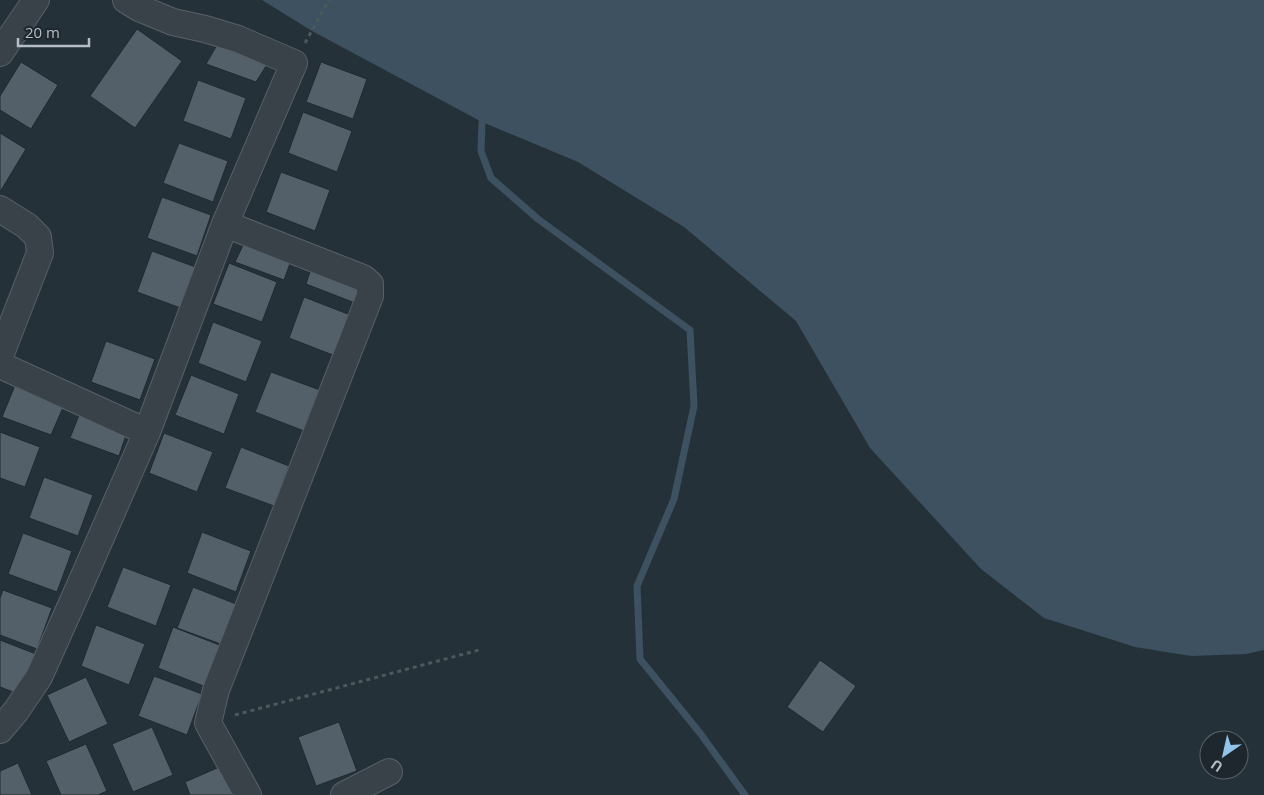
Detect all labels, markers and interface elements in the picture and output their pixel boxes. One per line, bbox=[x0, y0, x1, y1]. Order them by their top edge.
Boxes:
scale bar bbox=[18, 15, 89, 47]
text: 20 m bbox=[25, 22, 60, 42]
north arrow bbox=[1199, 730, 1249, 780]
text: U bbox=[1207, 755, 1226, 777]

